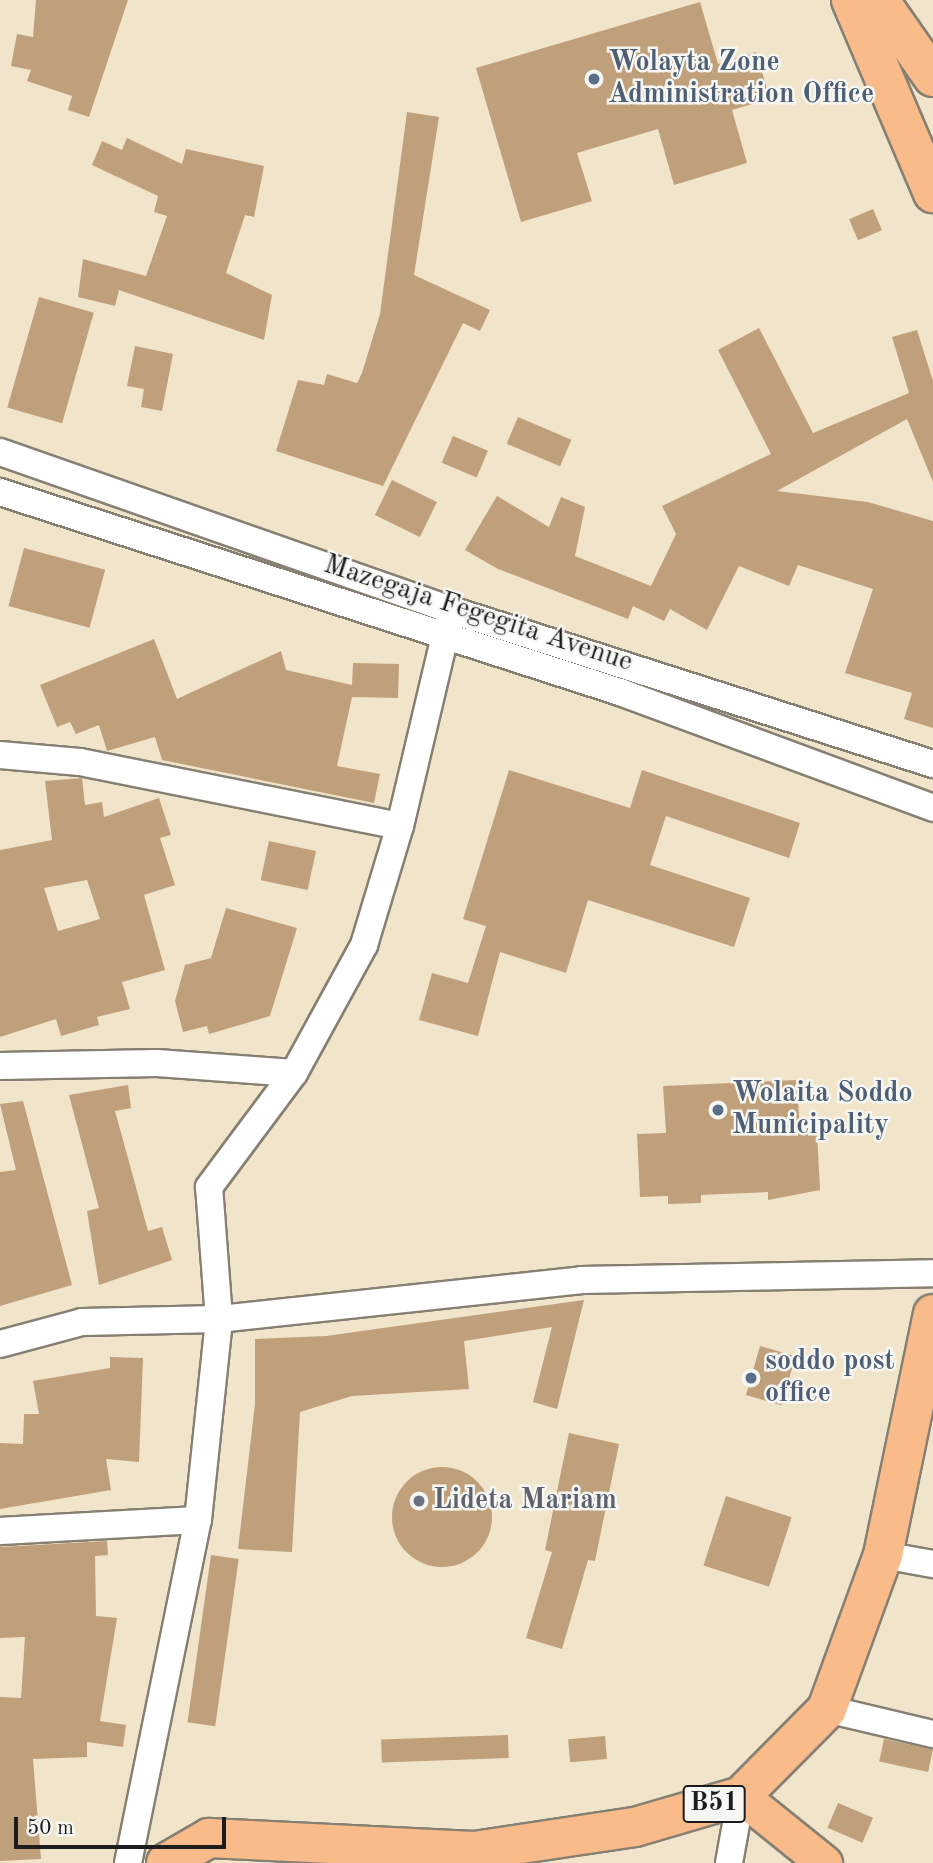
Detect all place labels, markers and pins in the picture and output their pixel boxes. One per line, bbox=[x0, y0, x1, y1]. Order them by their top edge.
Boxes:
place label: Wolayta Zone Administration Office bbox=[608, 46, 874, 112]
marker: Wolayta Zone Administration Office bbox=[586, 71, 602, 87]
place label: Wolaita Soddo Municipality bbox=[732, 1077, 913, 1143]
marker: Wolaita Soddo Municipality bbox=[710, 1102, 726, 1118]
place label: soddo post office bbox=[765, 1345, 895, 1411]
marker: soddo post office bbox=[743, 1370, 759, 1386]
place label: Lideta Mariam bbox=[433, 1484, 617, 1518]
marker: Lideta Mariam bbox=[411, 1493, 427, 1509]

